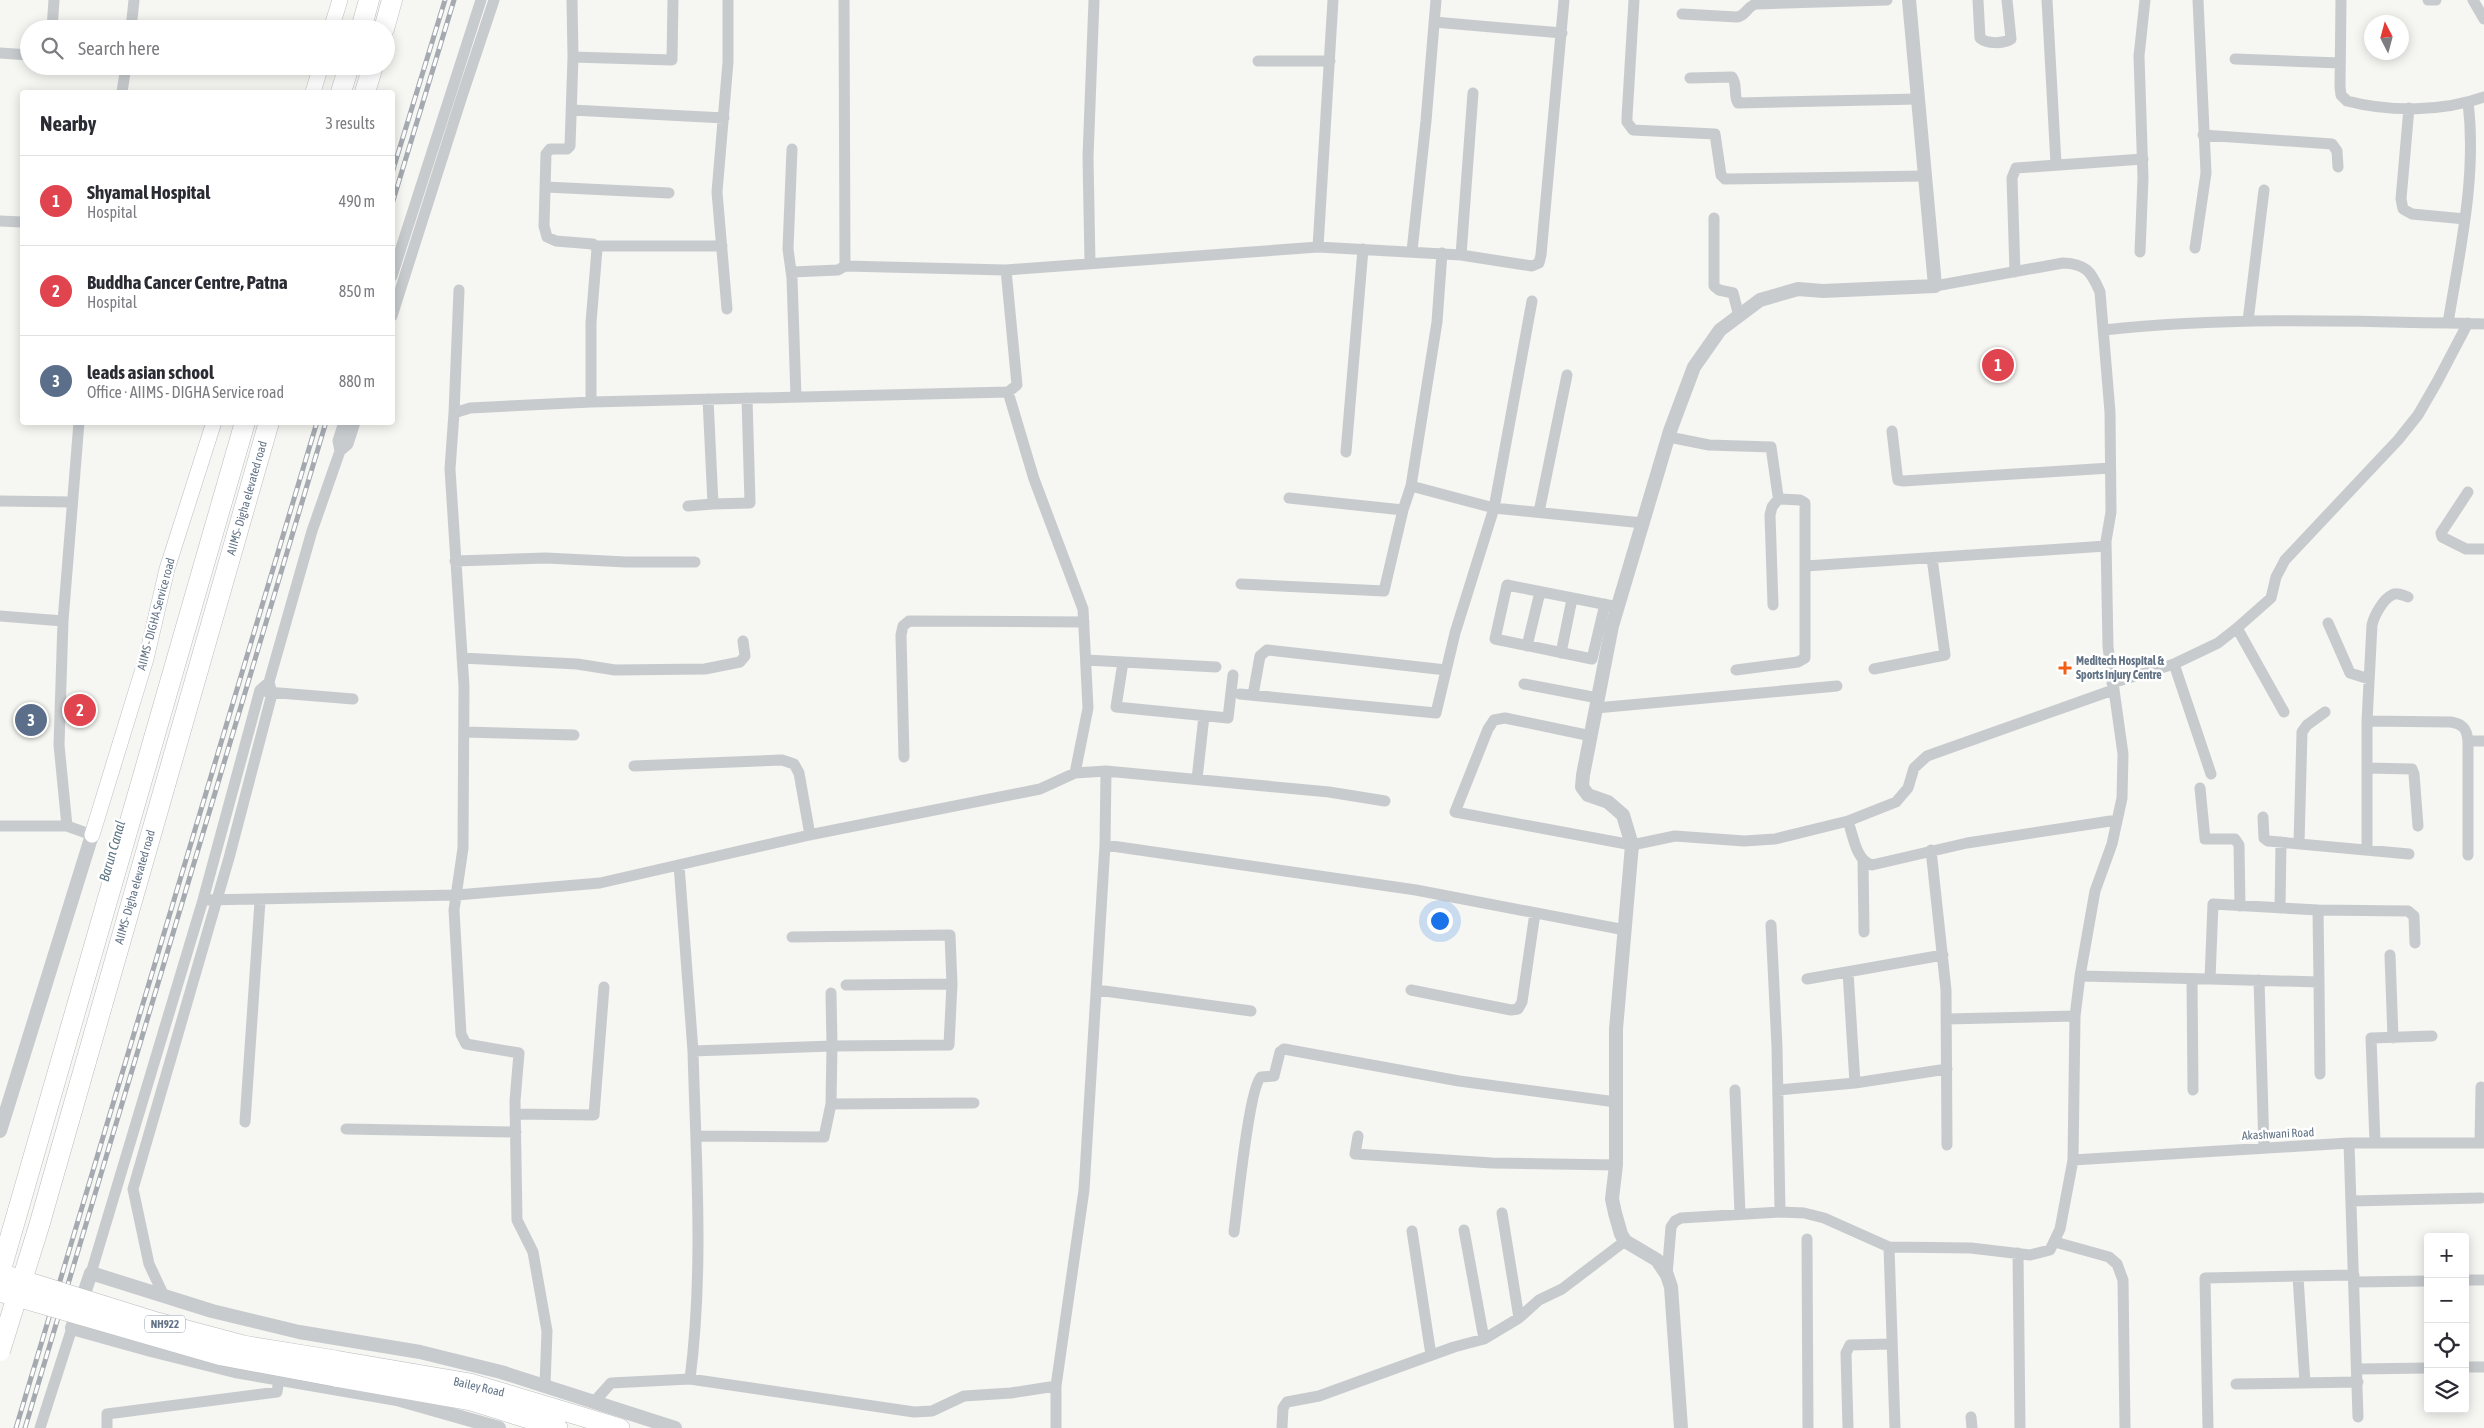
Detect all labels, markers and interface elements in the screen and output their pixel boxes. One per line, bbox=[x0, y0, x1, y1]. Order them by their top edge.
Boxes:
north arrow bbox=[2364, 15, 2409, 60]
search box bbox=[20, 20, 395, 75]
icon: search bbox=[38, 34, 66, 62]
text: Search here bbox=[78, 37, 160, 59]
text: Nearby bbox=[40, 111, 96, 135]
text: 3 results bbox=[325, 114, 375, 132]
text: Shyamal Hospital bbox=[87, 181, 210, 203]
text: 1 bbox=[52, 192, 60, 210]
text: 490 m bbox=[339, 192, 375, 210]
text: Hospital bbox=[87, 203, 137, 221]
text: Buddha Cancer Centre, Patna bbox=[87, 271, 288, 293]
text: 2 bbox=[52, 282, 60, 300]
text: 850 m bbox=[339, 282, 375, 300]
text: Hospital bbox=[87, 293, 137, 311]
pin: 1 bbox=[1982, 346, 2014, 384]
text: leads asian school bbox=[87, 361, 214, 383]
text: 3 bbox=[52, 372, 60, 390]
text: 880 m bbox=[339, 372, 375, 390]
text: Office · AIIMS - DIGHA Service road bbox=[87, 383, 284, 401]
street label: AIIMS- Digha elevated road bbox=[224, 439, 270, 557]
street label: AIIMS - DIGHA Service road bbox=[134, 556, 178, 672]
place label: Meditech Hospital & Sports Injury Centre bbox=[2076, 654, 2165, 682]
marker: Meditech Hospital & Sports Injury Centre bbox=[2058, 661, 2072, 675]
pin: 2 bbox=[64, 691, 96, 729]
pin: 3 bbox=[15, 701, 47, 739]
water label: Barun Canal bbox=[96, 818, 128, 883]
street label: AIIMS- Digha elevated road bbox=[112, 828, 158, 946]
your location bbox=[1427, 908, 1453, 934]
street label: Akashwani Road bbox=[2241, 1125, 2315, 1143]
map controls bbox=[2424, 1233, 2469, 1413]
button: + bbox=[2424, 1233, 2469, 1278]
button: − bbox=[2424, 1278, 2469, 1323]
road number: NH922 bbox=[145, 1316, 185, 1332]
button: locate bbox=[2424, 1323, 2469, 1368]
button: layers bbox=[2424, 1368, 2469, 1413]
street label: Bailey Road bbox=[452, 1374, 506, 1400]

